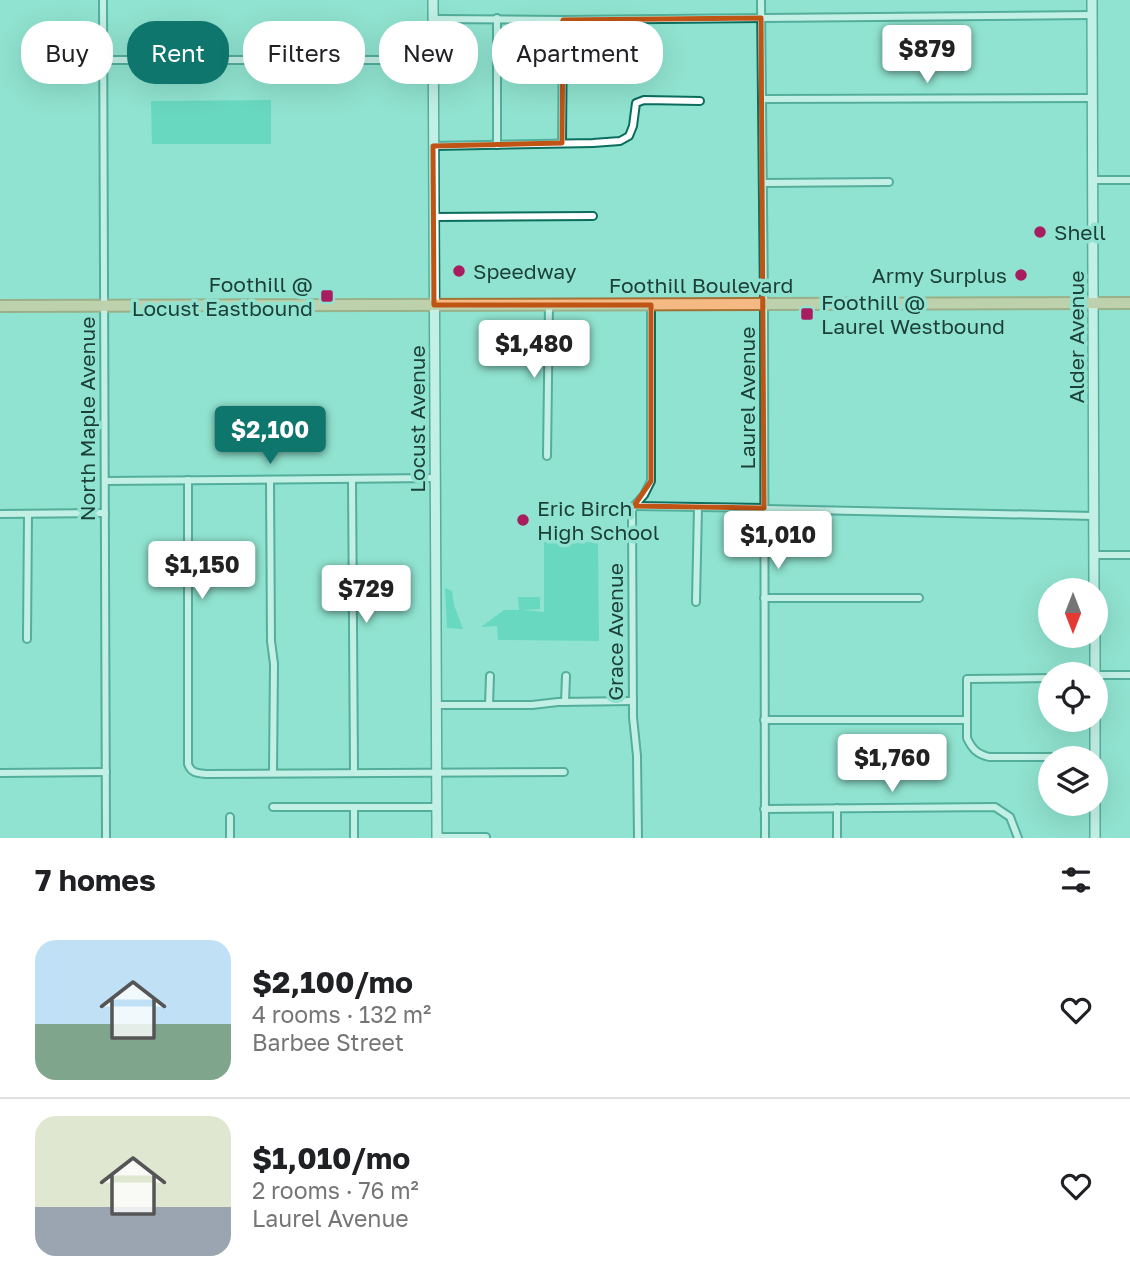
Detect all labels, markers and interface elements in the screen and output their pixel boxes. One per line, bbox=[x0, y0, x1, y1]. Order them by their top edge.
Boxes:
chip: Buy bbox=[21, 21, 113, 84]
chip: Rent bbox=[127, 21, 229, 84]
chip: Filters bbox=[243, 21, 365, 84]
chip: New bbox=[379, 21, 478, 84]
chip: Apartment bbox=[492, 21, 663, 84]
pin: $879 bbox=[886, 25, 968, 85]
text: $879 bbox=[898, 34, 956, 62]
place label: Shell bbox=[1054, 219, 1106, 245]
marker: Shell bbox=[1032, 224, 1048, 240]
place label: Speedway bbox=[473, 258, 577, 284]
place label: Army Surplus bbox=[872, 262, 1007, 288]
marker: Speedway bbox=[451, 263, 467, 279]
marker: Army Surplus bbox=[1013, 267, 1029, 283]
place label: Foothill @ Locust Eastbound bbox=[132, 271, 313, 321]
street label: Alder Avenue bbox=[1063, 271, 1089, 403]
street label: Foothill Boulevard bbox=[609, 272, 793, 298]
marker: Foothill @ Locust Eastbound bbox=[319, 288, 335, 304]
place label: Foothill @ Laurel Westbound bbox=[821, 289, 1005, 339]
marker: Foothill @ Laurel Westbound bbox=[799, 306, 815, 322]
street label: North Maple Avenue bbox=[74, 317, 100, 521]
pin: $1,480 bbox=[477, 320, 591, 380]
street label: Laurel Avenue bbox=[734, 326, 760, 470]
text: $1,480 bbox=[495, 329, 573, 357]
street label: Locust Avenue bbox=[404, 345, 430, 493]
pin: $2,100 bbox=[213, 406, 327, 466]
text: $2,100 bbox=[231, 415, 309, 443]
place label: Eric Birch High School bbox=[537, 495, 659, 545]
marker: Eric Birch High School bbox=[515, 512, 531, 528]
pin: $1,010 bbox=[721, 512, 835, 571]
text: $1,010 bbox=[740, 520, 816, 548]
pin: $1,150 bbox=[145, 542, 259, 601]
text: $1,150 bbox=[164, 550, 240, 578]
street label: Grace Avenue bbox=[602, 563, 628, 701]
pin: $729 bbox=[325, 566, 407, 625]
text: $729 bbox=[338, 574, 394, 602]
north arrow bbox=[1038, 578, 1108, 648]
map controls bbox=[1038, 578, 1108, 816]
button: locate bbox=[1038, 662, 1108, 732]
pin: $1,760 bbox=[835, 734, 949, 794]
text: $1,760 bbox=[854, 743, 930, 771]
button: layers bbox=[1038, 746, 1108, 816]
icon: filters bbox=[1057, 861, 1095, 899]
text: 7 homes bbox=[35, 862, 156, 898]
text: $2,100/mo bbox=[252, 964, 413, 1000]
icon: home bbox=[91, 968, 175, 1052]
icon: heart bbox=[1057, 991, 1095, 1029]
text: 4 rooms · 132 m² bbox=[252, 1000, 431, 1028]
text: Barbee Street bbox=[252, 1028, 404, 1056]
text: $1,010/mo bbox=[252, 1140, 410, 1176]
icon: home bbox=[91, 1144, 175, 1228]
icon: heart bbox=[1057, 1167, 1095, 1205]
text: 2 rooms · 76 m² bbox=[252, 1176, 419, 1204]
text: Laurel Avenue bbox=[252, 1204, 409, 1232]

